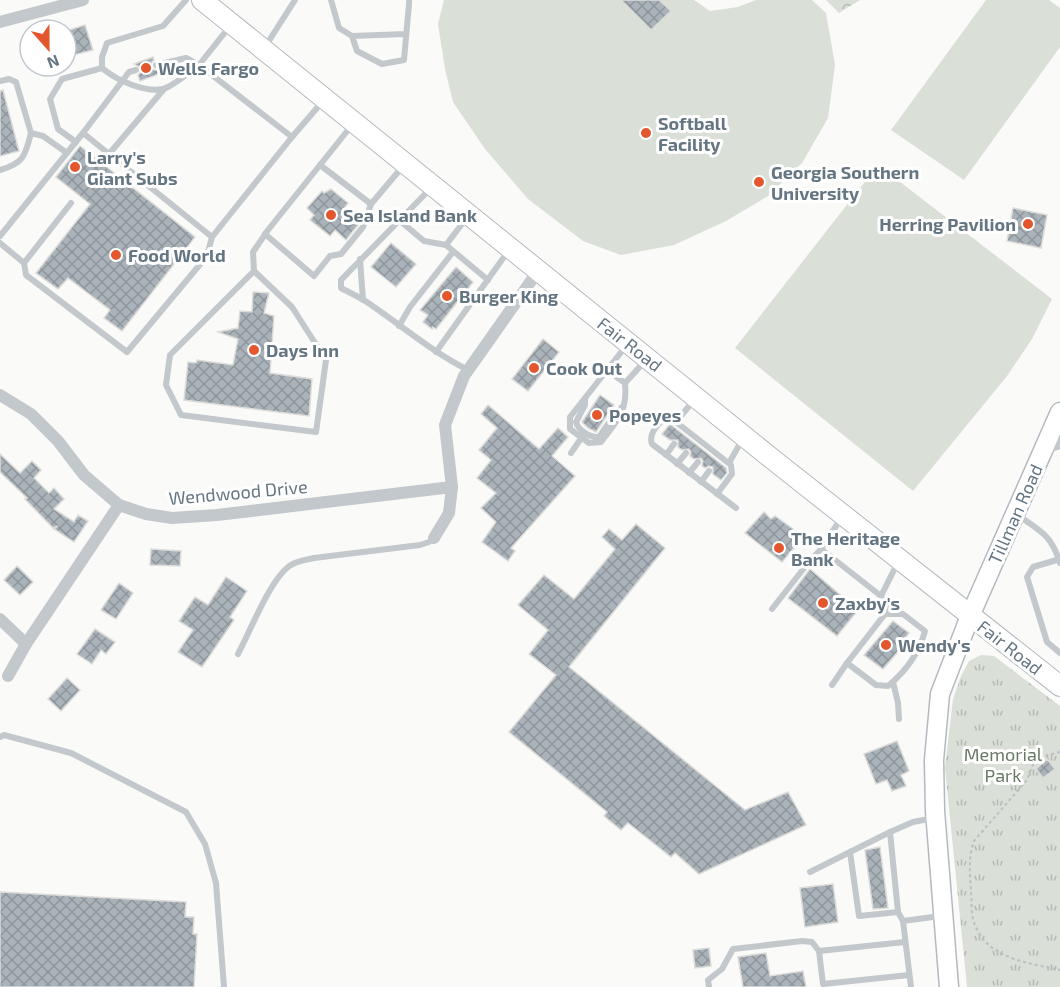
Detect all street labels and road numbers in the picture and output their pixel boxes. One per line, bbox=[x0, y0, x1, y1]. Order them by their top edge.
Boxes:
street label: Fair Road bbox=[593, 312, 667, 376]
street label: Tillman Road bbox=[983, 461, 1047, 567]
street label: Wendwood Drive bbox=[168, 475, 308, 509]
street label: Fair Road bbox=[973, 615, 1047, 679]

